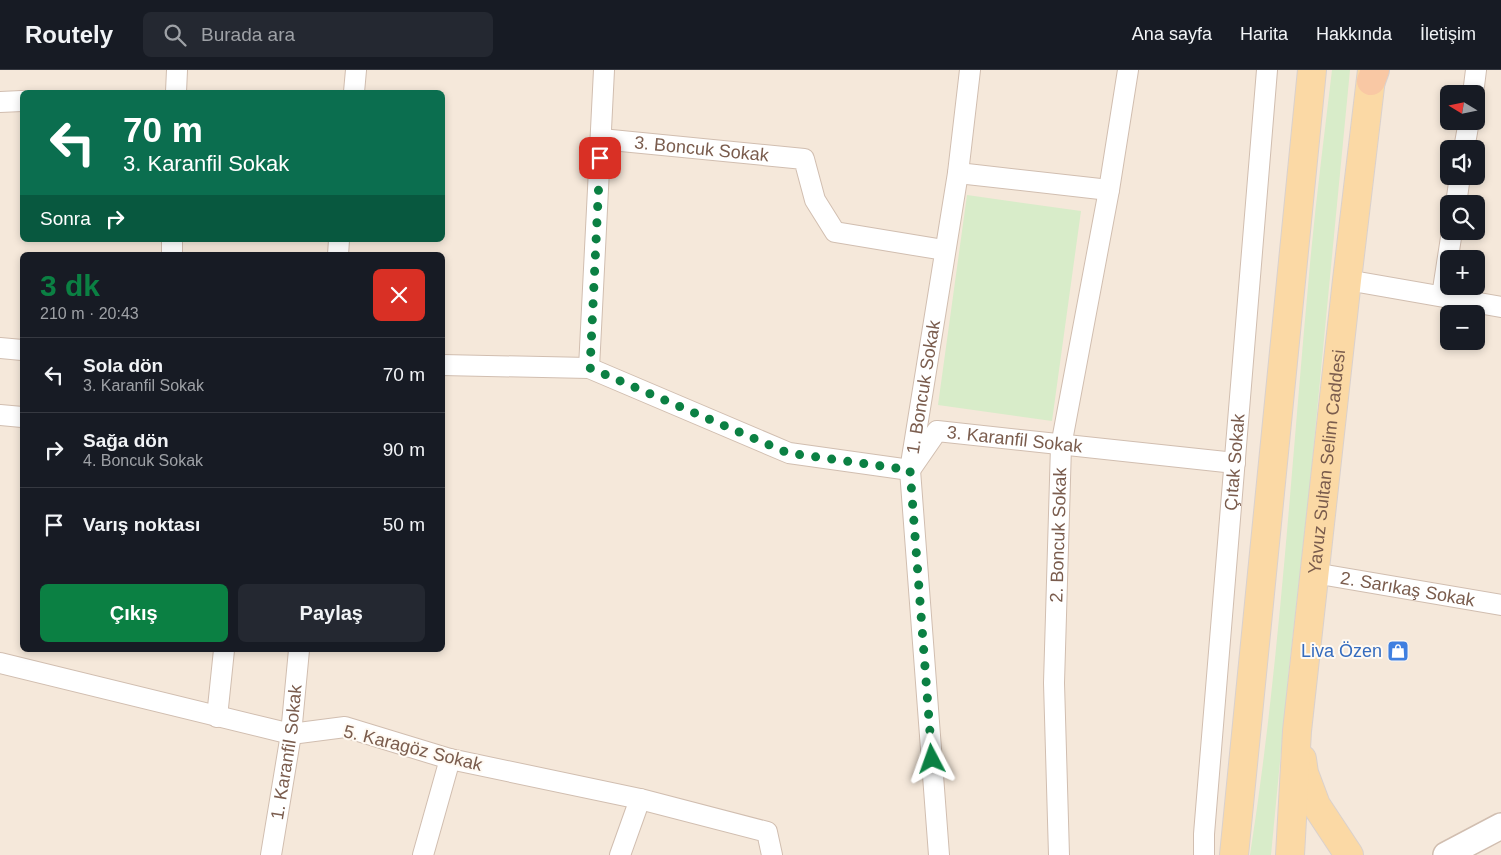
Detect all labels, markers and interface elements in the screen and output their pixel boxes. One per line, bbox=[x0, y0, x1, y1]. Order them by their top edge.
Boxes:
search box bbox=[143, 12, 493, 57]
text: Routely bbox=[25, 21, 113, 48]
icon: search bbox=[161, 21, 189, 49]
text: Burada ara bbox=[201, 24, 295, 45]
text: Ana sayfa bbox=[1132, 24, 1212, 44]
text: Harita bbox=[1240, 24, 1288, 44]
text: Hakkında bbox=[1316, 24, 1392, 44]
text: İletişim bbox=[1420, 24, 1476, 44]
north arrow bbox=[1440, 85, 1485, 130]
map controls bbox=[1440, 85, 1485, 350]
icon: left bbox=[40, 110, 105, 175]
text: 70 m bbox=[123, 110, 203, 149]
street label: 3. Boncuk Sokak bbox=[633, 132, 771, 166]
pin bbox=[579, 137, 621, 179]
button: sound bbox=[1440, 140, 1485, 185]
icon: arrive bbox=[586, 144, 614, 172]
text: 3. Karanfil Sokak bbox=[123, 151, 289, 176]
button: search bbox=[1440, 195, 1485, 240]
icon: right bbox=[101, 205, 129, 233]
text: Sonra bbox=[40, 208, 91, 229]
button: + bbox=[1440, 250, 1485, 295]
text: 3 dk bbox=[40, 269, 100, 302]
button: close bbox=[373, 269, 425, 321]
text: 210 m · 20:43 bbox=[40, 305, 139, 322]
button: − bbox=[1440, 305, 1485, 350]
street label: 1. Boncuk Sokak bbox=[903, 318, 944, 455]
street label: Yavuz Sultan Selim Caddesi bbox=[1304, 348, 1349, 575]
text: Sola dön bbox=[83, 355, 163, 376]
icon: left bbox=[40, 361, 68, 389]
text: 70 m bbox=[383, 364, 425, 385]
text: 3. Karanfil Sokak bbox=[83, 377, 204, 394]
street label: Çıtak Sokak bbox=[1221, 412, 1249, 511]
street label: 3. Karanfil Sokak bbox=[946, 422, 1084, 457]
text: Sağa dön bbox=[83, 430, 169, 451]
icon: right bbox=[40, 436, 68, 464]
text: 90 m bbox=[383, 439, 425, 460]
text: 4. Boncuk Sokak bbox=[83, 452, 203, 469]
street label: 2. Boncuk Sokak bbox=[1046, 466, 1070, 603]
icon: arrive bbox=[40, 511, 68, 539]
text: Varış noktası bbox=[83, 514, 200, 535]
text: 50 m bbox=[383, 514, 425, 535]
street label: 2. Sarıkaş Sokak bbox=[1339, 568, 1477, 611]
button: Çıkış bbox=[40, 584, 228, 642]
button: Paylaş bbox=[238, 584, 425, 642]
shop icon: Liva Özen bbox=[1386, 639, 1410, 663]
place label: Liva Özen bbox=[1301, 641, 1382, 661]
street label: 1. Karanfil Sokak bbox=[267, 683, 306, 821]
street label: 5. Karagöz Sokak bbox=[342, 721, 485, 775]
position arrow bbox=[905, 732, 957, 784]

